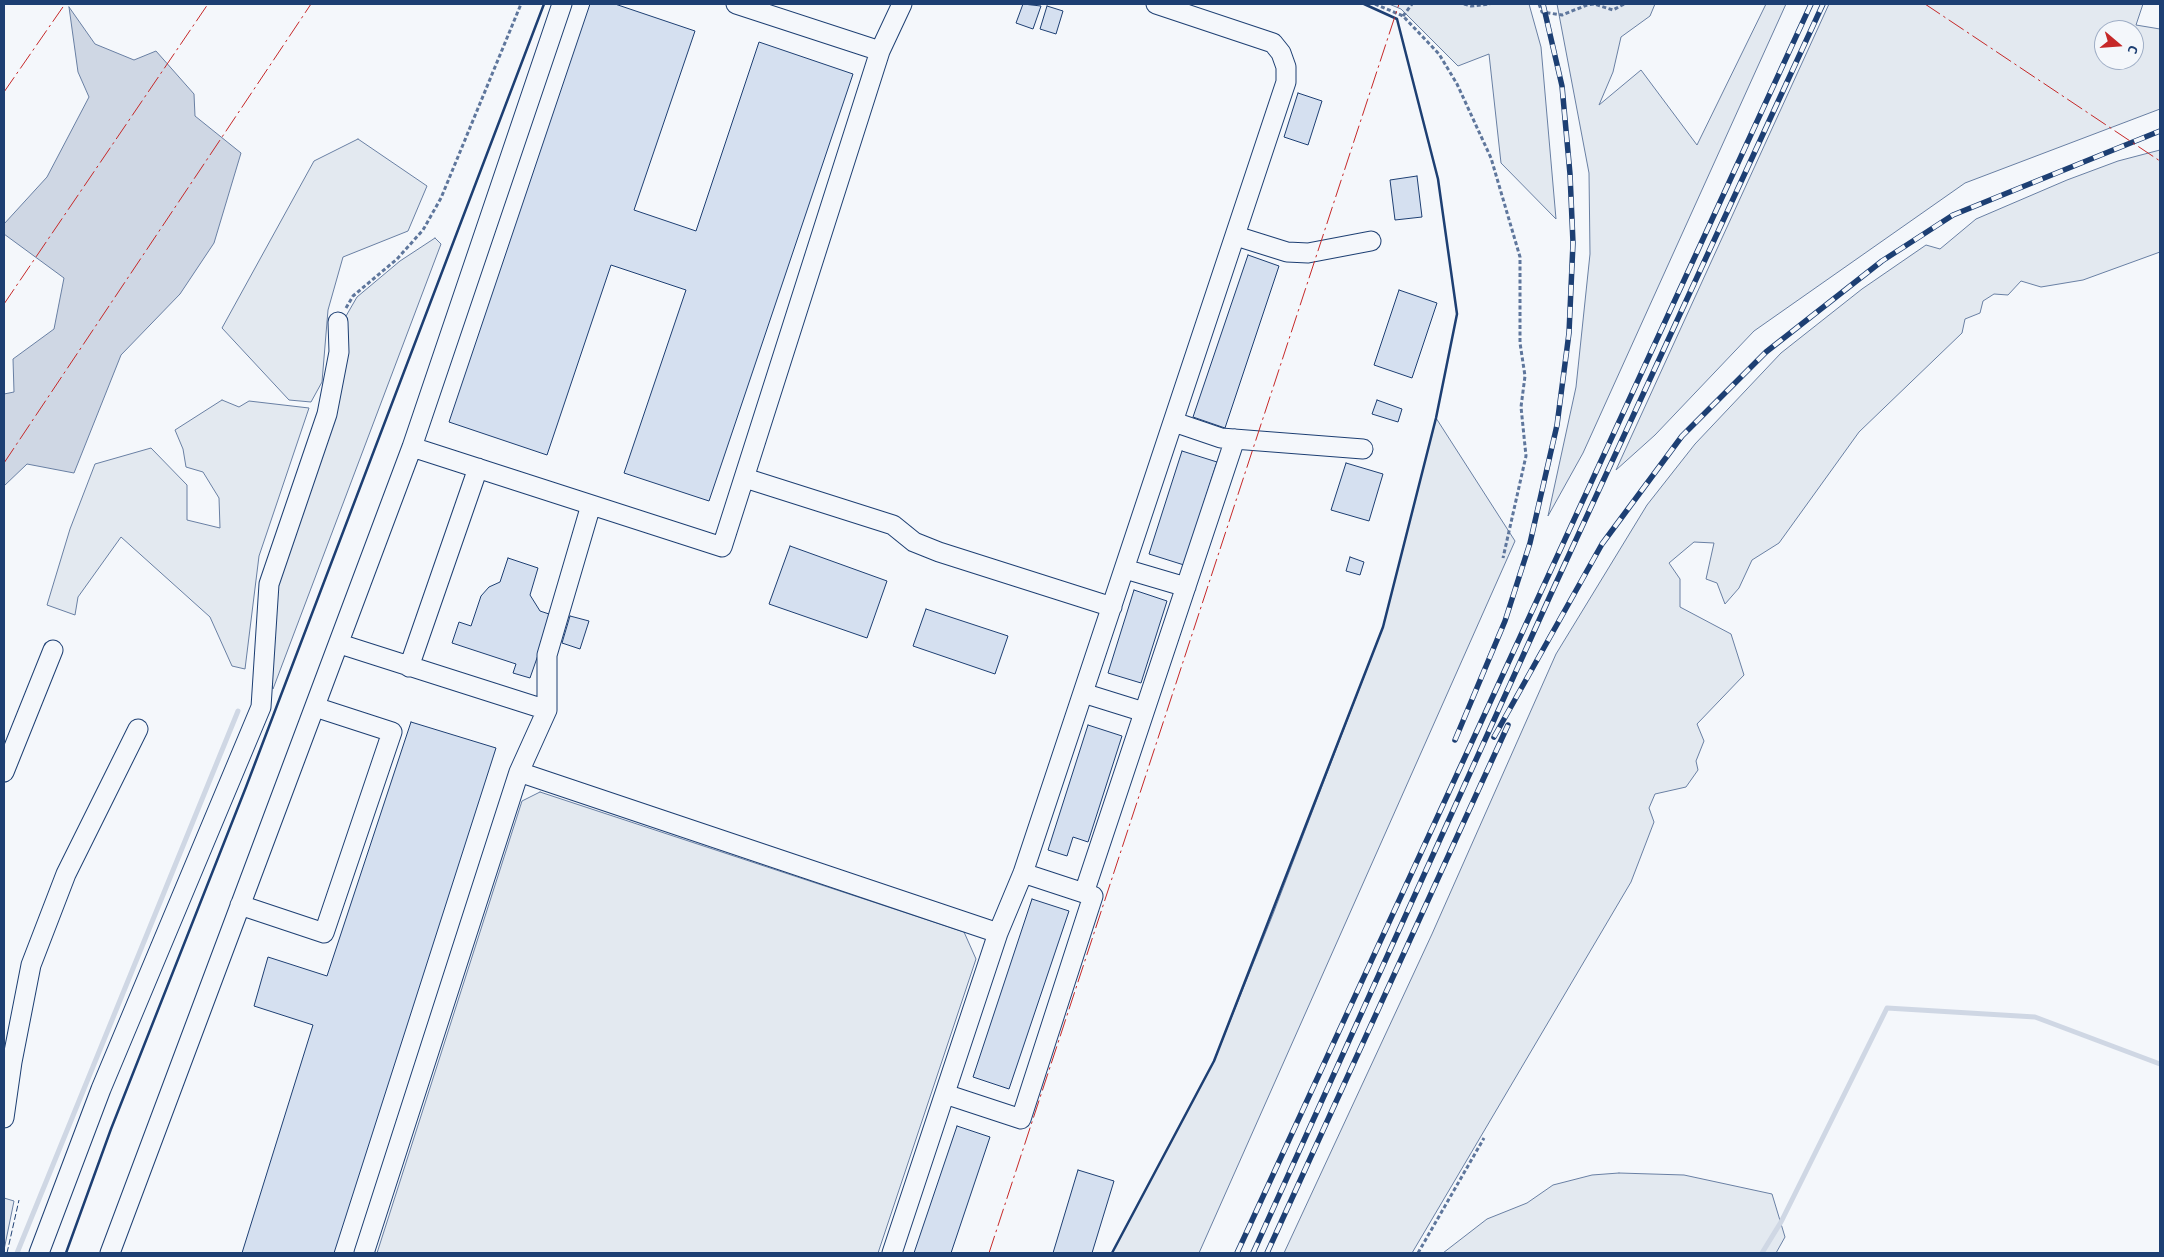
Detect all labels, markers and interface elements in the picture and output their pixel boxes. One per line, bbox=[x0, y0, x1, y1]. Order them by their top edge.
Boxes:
north arrow bbox=[2094, 20, 2144, 70]
text: С bbox=[2124, 43, 2140, 55]

